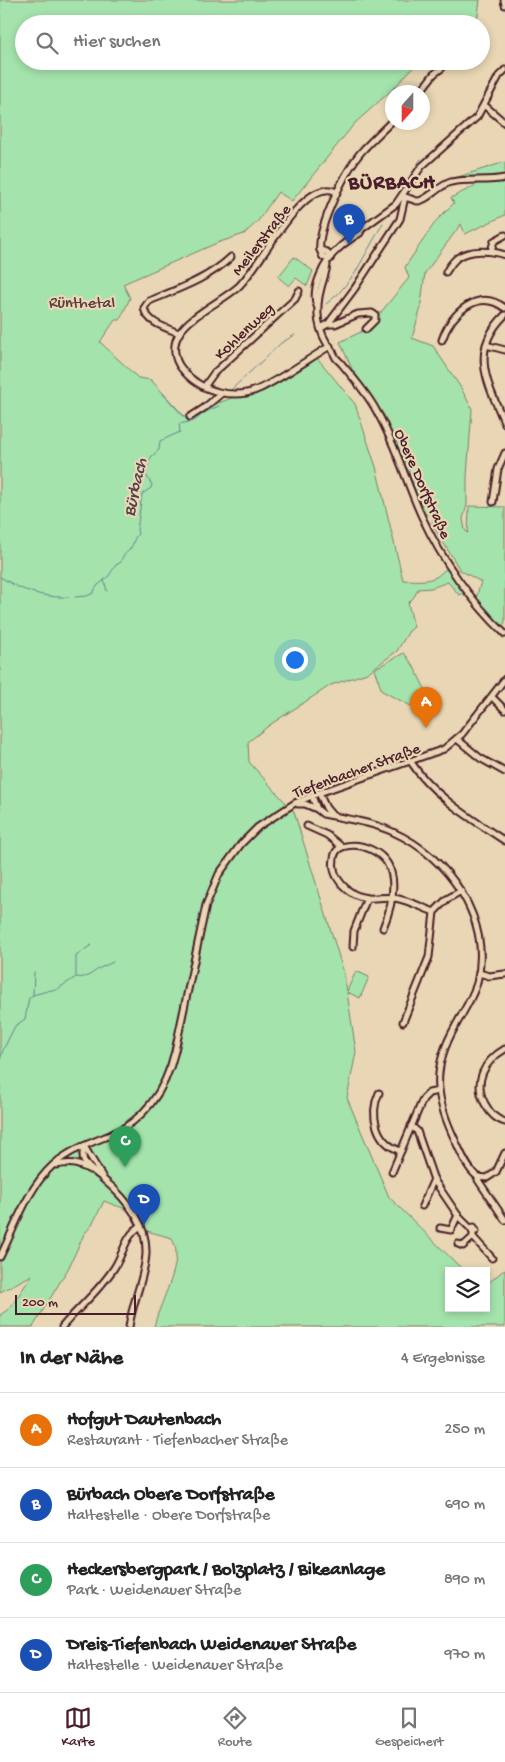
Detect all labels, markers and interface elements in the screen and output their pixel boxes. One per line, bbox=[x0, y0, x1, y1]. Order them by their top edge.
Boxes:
search box bbox=[15, 15, 490, 70]
icon: search bbox=[33, 29, 61, 57]
text: Hier suchen bbox=[73, 31, 160, 54]
north arrow bbox=[385, 85, 430, 130]
district label: BÜRBACH bbox=[347, 172, 436, 197]
street label: Meilerstraße bbox=[229, 201, 297, 281]
pin: B bbox=[333, 204, 365, 245]
park label: Rünthetal bbox=[49, 295, 115, 314]
street label: Kohlenweg bbox=[212, 300, 279, 365]
street label: Obere Dorfstraße bbox=[388, 427, 454, 543]
water label: Bürbach bbox=[120, 456, 153, 519]
your location bbox=[282, 647, 308, 673]
pin: A bbox=[410, 687, 442, 728]
street label: Tiefenbacher Straße bbox=[290, 740, 424, 805]
pin: C bbox=[109, 1126, 141, 1167]
pin: D bbox=[128, 1184, 160, 1225]
map controls bbox=[445, 1267, 490, 1312]
button: layers bbox=[445, 1267, 490, 1312]
scale bar bbox=[15, 1292, 136, 1315]
text: 200 m bbox=[22, 1295, 58, 1312]
text: In der Nähe bbox=[20, 1347, 123, 1372]
text: 4 Ergebnisse bbox=[401, 1350, 485, 1369]
text: Hofgut Dautenbach bbox=[67, 1409, 221, 1432]
text: A bbox=[31, 1421, 41, 1440]
text: 250 m bbox=[445, 1421, 485, 1440]
text: Restaurant · Tiefenbacher Straße bbox=[67, 1432, 288, 1451]
text: Bürbach Obere Dorfstraße bbox=[67, 1484, 275, 1507]
text: B bbox=[32, 1496, 40, 1515]
text: 690 m bbox=[445, 1496, 485, 1515]
text: Haltestelle · Obere Dorfstraße bbox=[67, 1507, 270, 1526]
text: Heckersbergpark / Bolzplatz / Bikeanlage bbox=[67, 1559, 385, 1582]
text: C bbox=[32, 1571, 40, 1590]
text: 890 m bbox=[444, 1571, 485, 1590]
text: Park · Weidenauer Straße bbox=[67, 1582, 241, 1601]
text: Dreis-Tiefenbach Weidenauer Straße bbox=[67, 1634, 356, 1657]
text: D bbox=[31, 1646, 41, 1665]
text: 970 m bbox=[444, 1646, 485, 1665]
text: Haltestelle · Weidenauer Straße bbox=[67, 1657, 283, 1676]
tab: Karte bbox=[61, 1704, 95, 1751]
tab: Route bbox=[218, 1704, 252, 1751]
tab: Gespeichert bbox=[375, 1704, 443, 1751]

